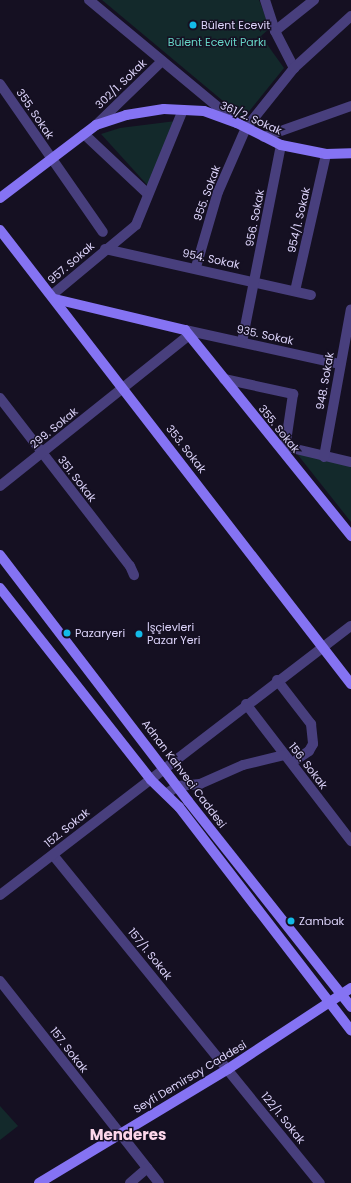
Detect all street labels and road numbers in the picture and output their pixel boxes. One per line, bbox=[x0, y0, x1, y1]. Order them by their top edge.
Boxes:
street label: 302/1. Sokak bbox=[93, 56, 149, 112]
street label: 355. Sokak bbox=[13, 86, 57, 142]
street label: 361/2. Sokak bbox=[218, 99, 284, 137]
street label: 955. Sokak bbox=[191, 163, 223, 223]
street label: 954/1. Sokak bbox=[285, 186, 313, 254]
street label: 956. Sokak bbox=[243, 188, 267, 248]
street label: 957. Sokak bbox=[45, 239, 97, 287]
street label: 954. Sokak bbox=[181, 246, 241, 272]
street label: 935. Sokak bbox=[235, 323, 295, 347]
street label: 948. Sokak bbox=[313, 351, 337, 411]
street label: 355. Sokak bbox=[256, 402, 302, 456]
street label: 299. Sokak bbox=[27, 405, 81, 451]
street label: 353. Sokak bbox=[163, 422, 209, 476]
street label: 351. Sokak bbox=[55, 453, 99, 505]
street label: Adnan Kahveci Caddesi bbox=[139, 717, 229, 831]
street label: 156. Sokak bbox=[286, 740, 330, 792]
street label: 152. Sokak bbox=[42, 806, 92, 850]
street label: 157/1. Sokak bbox=[125, 925, 175, 983]
street label: 157. Sokak bbox=[47, 1025, 91, 1075]
street label: Seyfi Demirsoy Caddesi bbox=[131, 1038, 249, 1116]
street label: 122/1. Sokak bbox=[258, 1090, 308, 1146]

